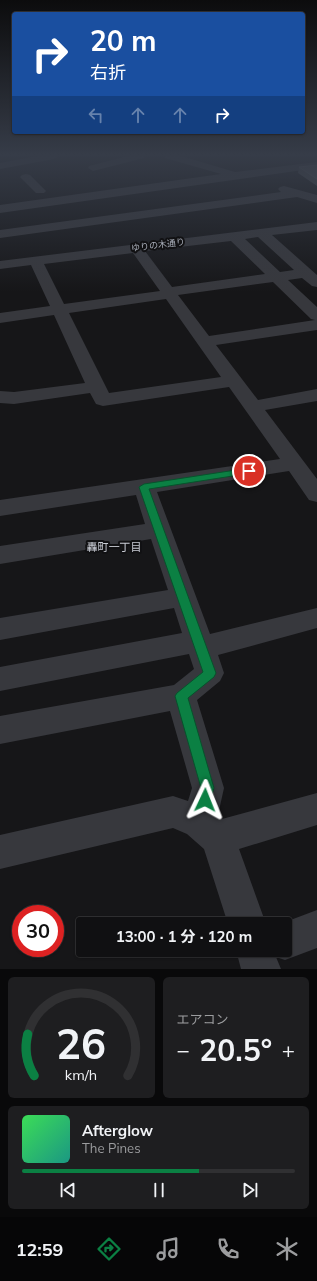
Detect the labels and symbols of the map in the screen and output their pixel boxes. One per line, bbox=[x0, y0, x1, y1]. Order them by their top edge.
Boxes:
street label: ゆりの木通り bbox=[130, 236, 185, 253]
pin bbox=[232, 454, 266, 488]
district label: 轟町一丁目 bbox=[87, 540, 142, 554]
position arrow bbox=[184, 779, 226, 821]
speed limit sign: 30 bbox=[12, 905, 64, 957]

